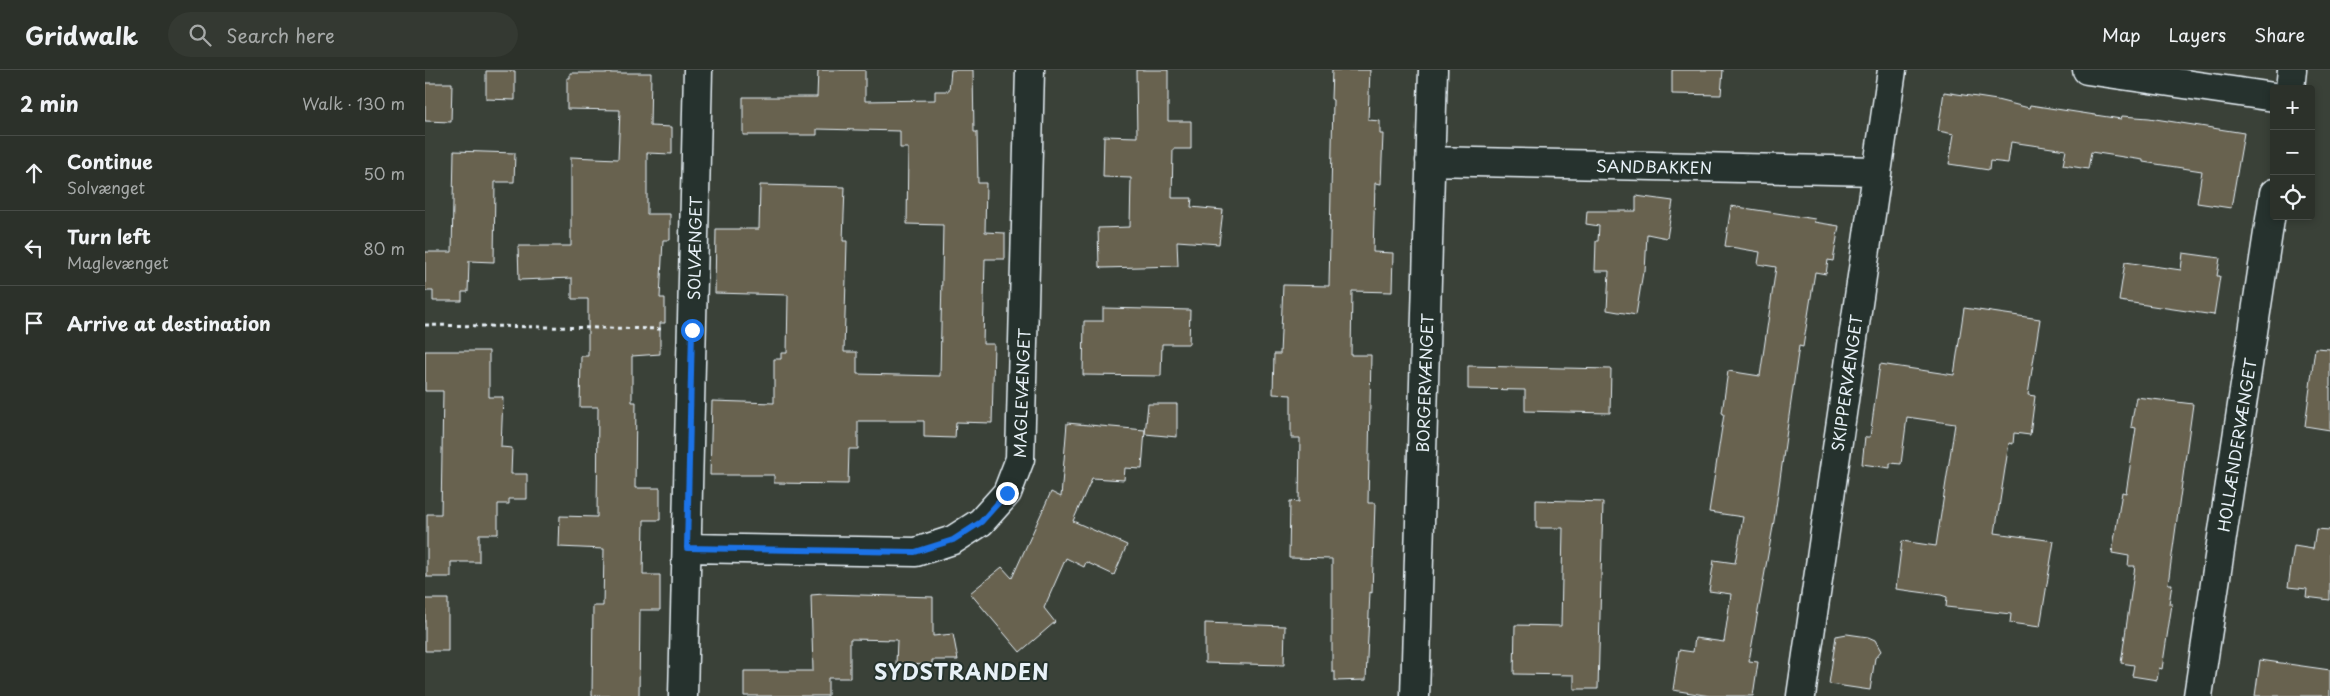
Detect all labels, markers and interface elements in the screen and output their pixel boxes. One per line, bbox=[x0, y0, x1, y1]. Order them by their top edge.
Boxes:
search box bbox=[168, 12, 518, 57]
text: Gridwalk bbox=[25, 17, 138, 53]
icon: search bbox=[186, 21, 214, 49]
text: Search here bbox=[226, 21, 335, 49]
text: Map bbox=[2102, 21, 2141, 48]
text: Layers bbox=[2169, 21, 2226, 48]
text: Share bbox=[2254, 21, 2305, 48]
map controls bbox=[2270, 85, 2315, 220]
button: + bbox=[2270, 85, 2315, 130]
text: 2 min bbox=[20, 87, 79, 119]
text: Walk · 130 m bbox=[302, 91, 405, 115]
button: − bbox=[2270, 130, 2315, 175]
text: Continue bbox=[67, 147, 153, 175]
street label: SANDBAKKEN bbox=[1596, 153, 1712, 179]
icon: ahead bbox=[20, 159, 48, 187]
text: 50 m bbox=[364, 161, 405, 185]
text: Solvænget bbox=[67, 175, 145, 199]
button: locate bbox=[2270, 175, 2315, 220]
street label: SOLVÆNGET bbox=[681, 196, 707, 300]
text: Turn left bbox=[67, 222, 151, 250]
icon: left bbox=[20, 234, 48, 262]
text: 80 m bbox=[363, 236, 405, 260]
text: Maglevænget bbox=[67, 250, 169, 274]
icon: arrive bbox=[20, 309, 48, 337]
text: Arrive at destination bbox=[67, 309, 271, 337]
street label: BORGERVÆNGET bbox=[1410, 313, 1438, 453]
street label: SKIPPERVÆNGET bbox=[1825, 313, 1867, 453]
route start bbox=[681, 319, 704, 342]
street label: MAGLEVÆNGET bbox=[1007, 328, 1035, 458]
street label: HOLLÆNDERVÆNGET bbox=[2210, 356, 2262, 534]
route end bbox=[996, 482, 1019, 505]
district label: SYDSTRANDEN bbox=[874, 655, 1050, 687]

